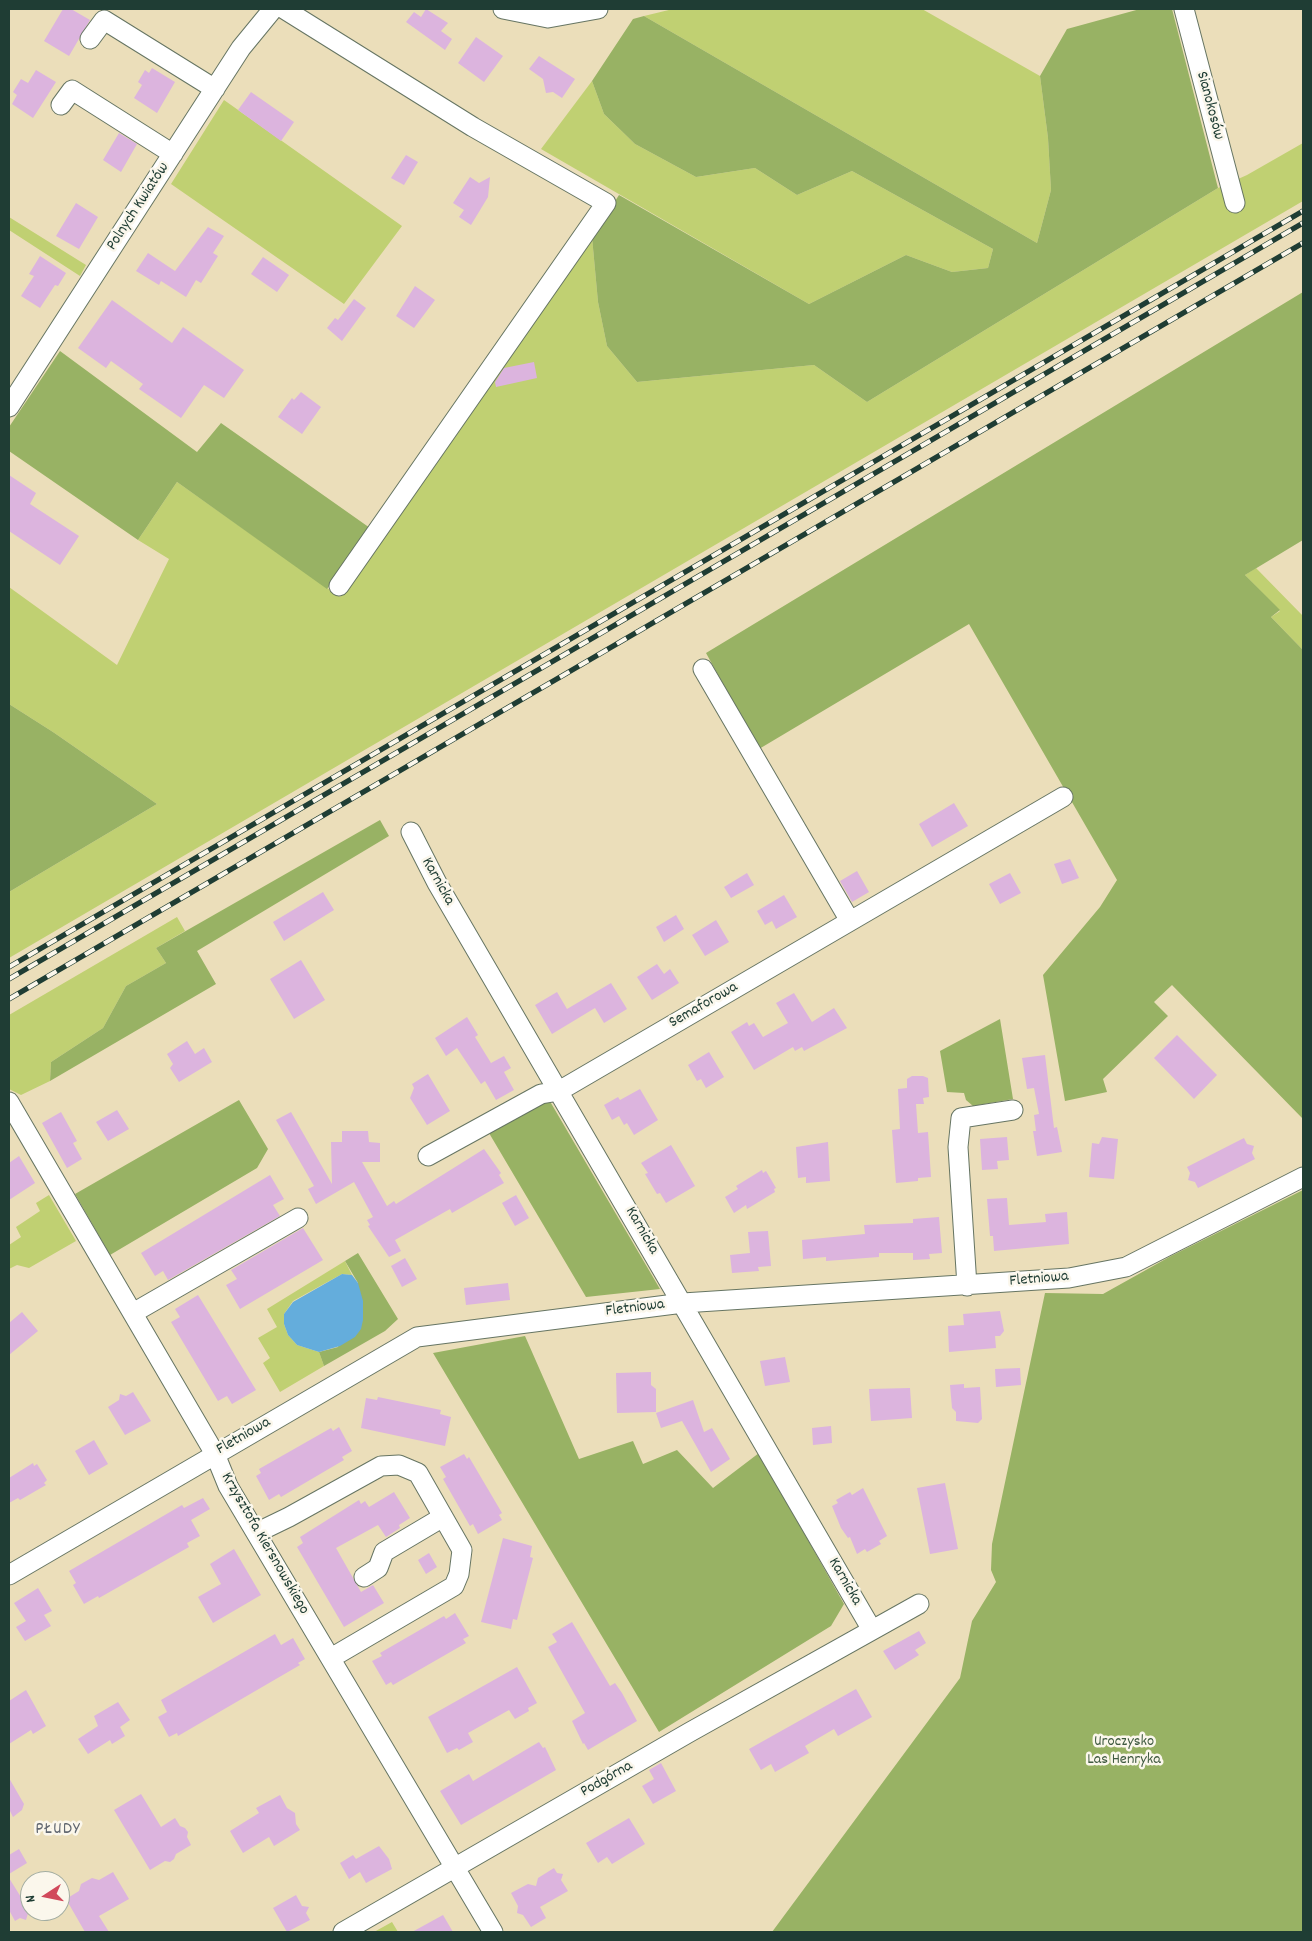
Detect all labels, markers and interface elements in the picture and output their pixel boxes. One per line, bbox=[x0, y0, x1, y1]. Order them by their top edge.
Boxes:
street label: Sianokosów bbox=[1191, 70, 1227, 142]
street label: Polnych Kwiatów bbox=[103, 159, 175, 255]
street label: Karnicka bbox=[416, 855, 458, 909]
street label: Semaforowa bbox=[666, 979, 742, 1033]
street label: Karnicka bbox=[620, 1204, 662, 1258]
street label: Fletniowa bbox=[1009, 1268, 1069, 1292]
street label: Fletniowa bbox=[604, 1296, 666, 1322]
street label: Fletniowa bbox=[214, 1414, 274, 1460]
street label: Krzysztofa Kiersnowskiego bbox=[215, 1470, 313, 1618]
street label: Karnicka bbox=[823, 1555, 865, 1609]
park label: Uroczysko Las Henryka bbox=[1087, 1733, 1161, 1771]
street label: Podgórna bbox=[578, 1757, 636, 1803]
district label: PŁUDY bbox=[35, 1820, 81, 1842]
north arrow bbox=[20, 1871, 70, 1921]
text: N bbox=[21, 1893, 42, 1904]

